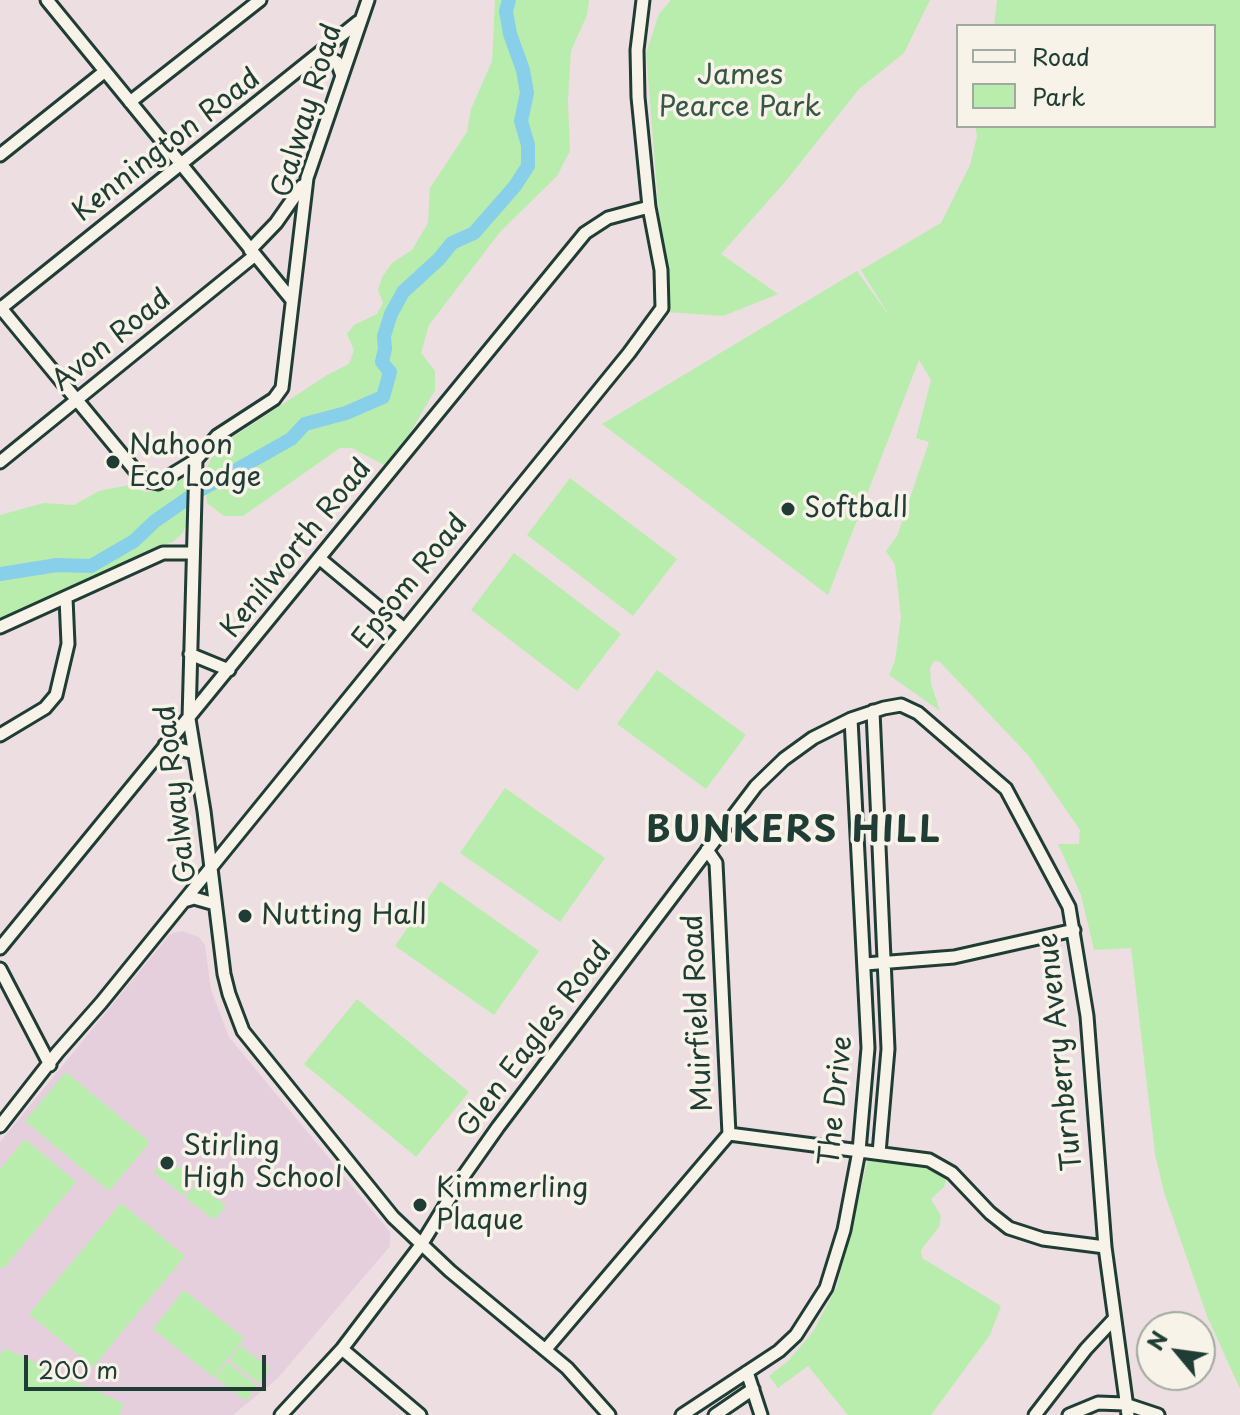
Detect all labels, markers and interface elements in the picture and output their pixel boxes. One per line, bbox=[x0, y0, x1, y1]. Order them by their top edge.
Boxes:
street label: Galway Road bbox=[266, 20, 350, 202]
legend bbox=[956, 24, 1216, 128]
text: Road bbox=[1032, 38, 1090, 74]
park label: James Pearce Park bbox=[659, 59, 821, 125]
street label: Kennington Road bbox=[67, 62, 267, 230]
text: Park bbox=[1032, 78, 1086, 114]
street label: Avon Road bbox=[46, 283, 178, 399]
place label: Nahoon Eco Lodge bbox=[129, 429, 261, 495]
marker: Nahoon Eco Lodge bbox=[104, 453, 122, 471]
street label: Kenilworth Road bbox=[215, 453, 379, 645]
place label: Softball bbox=[804, 492, 908, 526]
marker: Softball bbox=[779, 500, 797, 518]
street label: Epsom Road bbox=[346, 508, 476, 656]
street label: Galway Road bbox=[149, 703, 205, 885]
district label: BUNKERS HILL bbox=[645, 810, 943, 854]
place label: Nutting Hall bbox=[261, 899, 427, 933]
marker: Nutting Hall bbox=[236, 907, 254, 925]
street label: Muirfield Road bbox=[677, 914, 721, 1112]
street label: Turnberry Avenue bbox=[1032, 931, 1090, 1173]
street label: Glen Eagles Road bbox=[451, 936, 619, 1144]
street label: The Drive bbox=[813, 1034, 861, 1168]
place label: Stirling High School bbox=[183, 1130, 342, 1196]
marker: Stirling High School bbox=[158, 1154, 176, 1172]
place label: Kimmerling Plaque bbox=[436, 1172, 588, 1238]
marker: Kimmerling Plaque bbox=[411, 1196, 429, 1214]
north arrow bbox=[1136, 1311, 1216, 1391]
text: N bbox=[1138, 1324, 1175, 1356]
scale bar bbox=[28, 1339, 270, 1389]
text: 200 m bbox=[38, 1351, 118, 1387]

